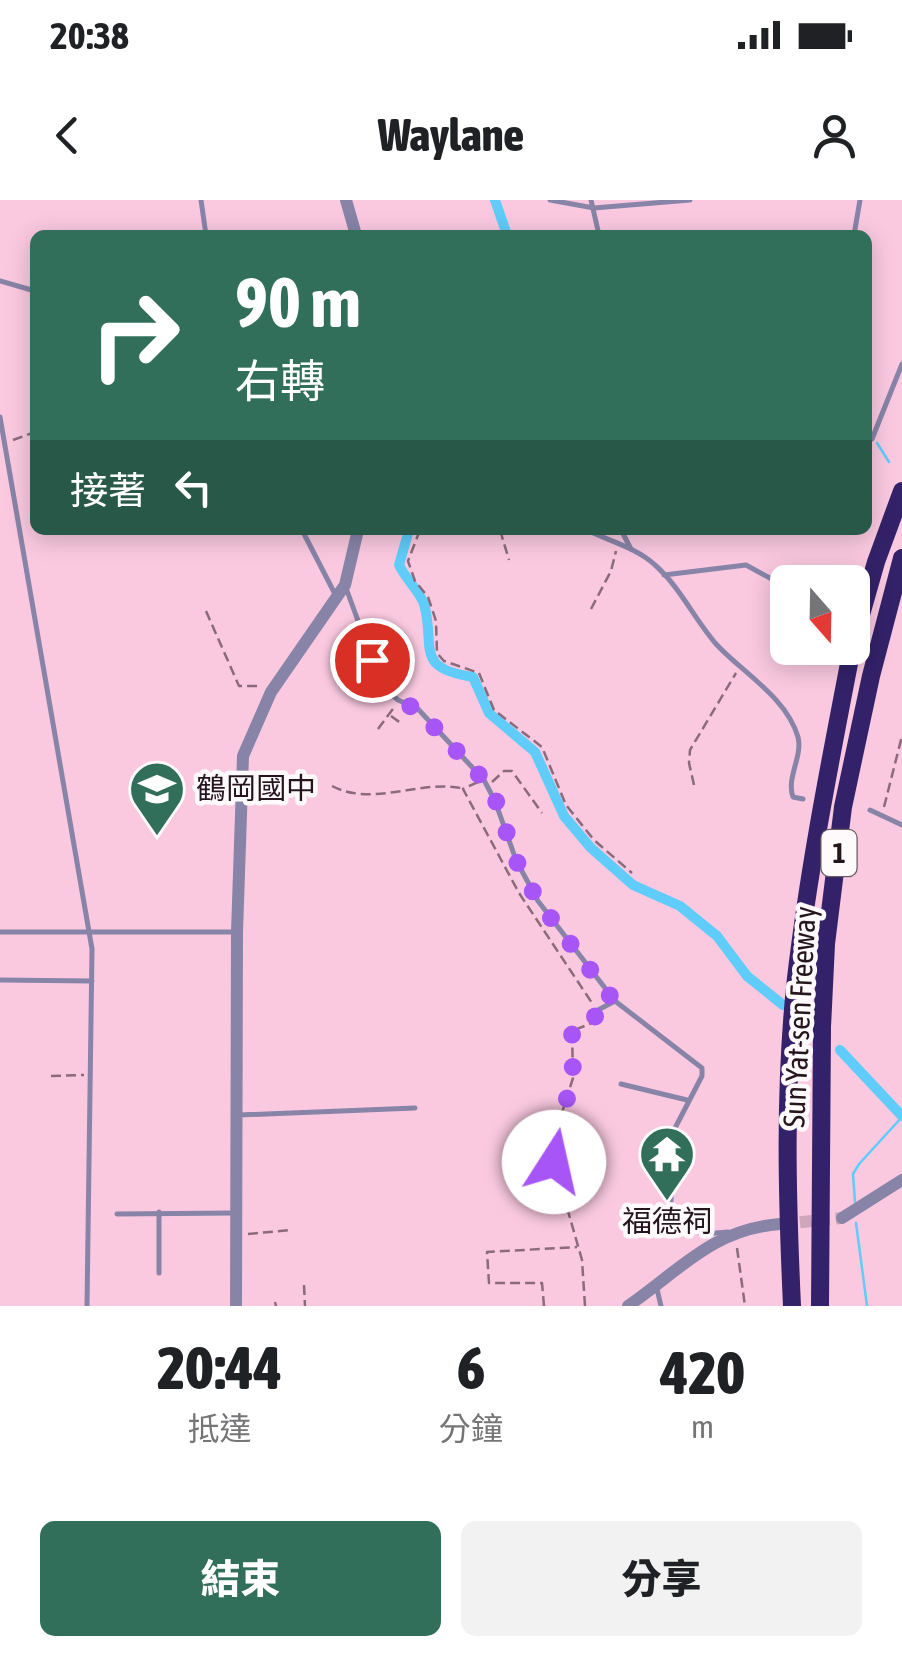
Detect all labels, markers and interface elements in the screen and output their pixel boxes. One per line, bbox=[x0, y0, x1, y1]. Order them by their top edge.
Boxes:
text: 20:38 bbox=[50, 14, 129, 57]
icon: back bbox=[40, 108, 95, 163]
icon: person bbox=[807, 108, 862, 163]
text: Waylane bbox=[378, 109, 524, 161]
text: 90 m bbox=[235, 262, 361, 342]
icon: right bbox=[70, 270, 200, 400]
text: 右轉 bbox=[235, 355, 325, 407]
icon: left bbox=[166, 460, 221, 515]
text: 接著 bbox=[70, 469, 146, 512]
north arrow bbox=[770, 565, 870, 665]
map controls bbox=[770, 565, 870, 665]
pin bbox=[330, 618, 415, 703]
icon: arrive bbox=[345, 633, 400, 688]
school or university icon: 鶴岡國中 bbox=[127, 759, 187, 838]
place label: 鶴岡國中 bbox=[196, 771, 316, 805]
road number: 1 bbox=[822, 830, 856, 876]
street label: Sun Yat-sen Freeway bbox=[776, 906, 822, 1128]
position arrow bbox=[502, 1110, 606, 1214]
temple icon: 福德祠 bbox=[637, 1124, 697, 1203]
place label: 福德祠 bbox=[622, 1204, 712, 1238]
text: 20:44 bbox=[157, 1333, 282, 1402]
text: 6 bbox=[457, 1333, 485, 1402]
text: 420 bbox=[660, 1338, 745, 1407]
text: m bbox=[691, 1408, 714, 1445]
text: 抵達 bbox=[188, 1410, 252, 1447]
text: 分鐘 bbox=[439, 1410, 503, 1447]
button: 結束 bbox=[40, 1521, 441, 1636]
button: 分享 bbox=[461, 1521, 862, 1636]

